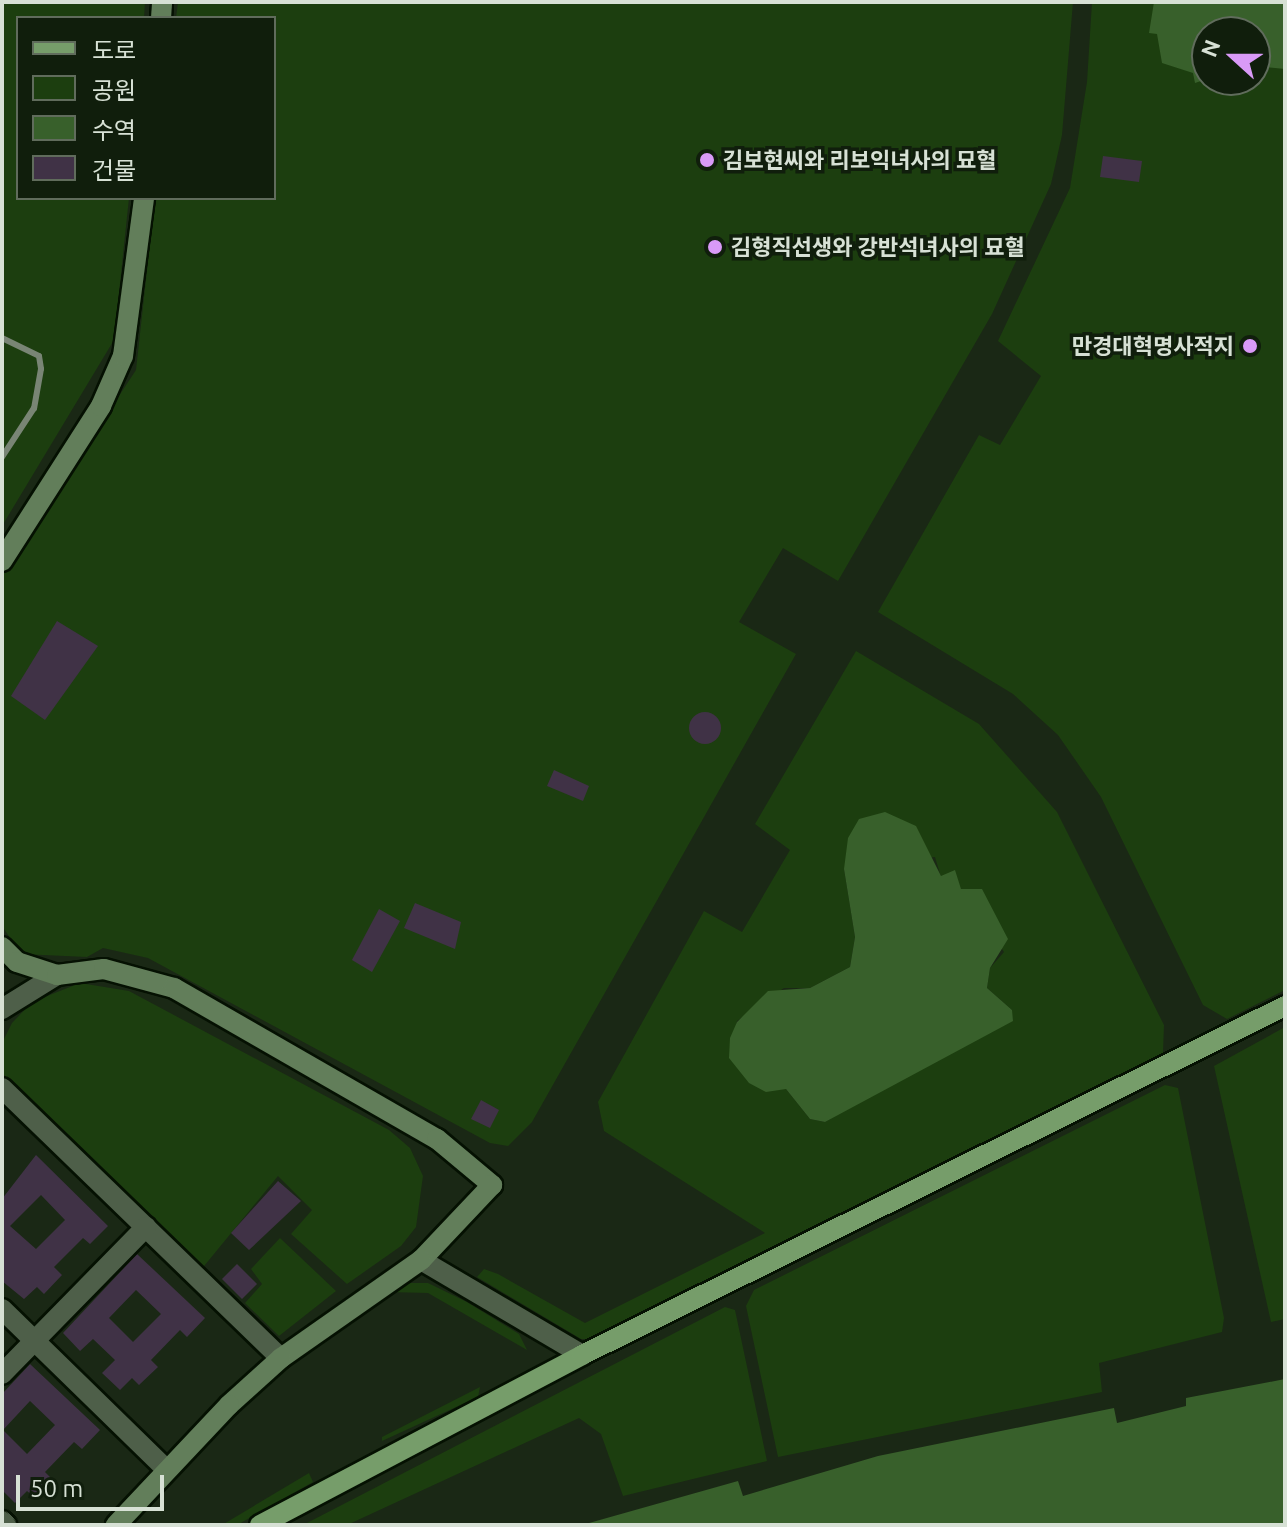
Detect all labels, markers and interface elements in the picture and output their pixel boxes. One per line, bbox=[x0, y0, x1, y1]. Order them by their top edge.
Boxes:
legend bbox=[16, 16, 276, 200]
north arrow bbox=[1191, 16, 1271, 96]
text: N bbox=[1195, 36, 1225, 60]
text: 도로 bbox=[92, 37, 136, 64]
text: 공원 bbox=[92, 77, 136, 104]
text: 수역 bbox=[92, 117, 136, 144]
place label: 김보현씨와 리보익녀사의 묘혈 bbox=[723, 147, 997, 173]
marker: 김보현씨와 리보익녀사의 묘혈 bbox=[698, 151, 716, 169]
text: 건물 bbox=[92, 157, 136, 184]
place label: 김형직선생와 강반석녀사의 묘혈 bbox=[731, 234, 1025, 260]
marker: 김형직선생와 강반석녀사의 묘혈 bbox=[706, 238, 724, 256]
place label: 만경대혁명사적지 bbox=[1072, 333, 1234, 359]
marker: 만경대혁명사적지 bbox=[1241, 337, 1259, 355]
scale bar bbox=[20, 1459, 168, 1509]
text: 50 m bbox=[30, 1475, 83, 1502]

